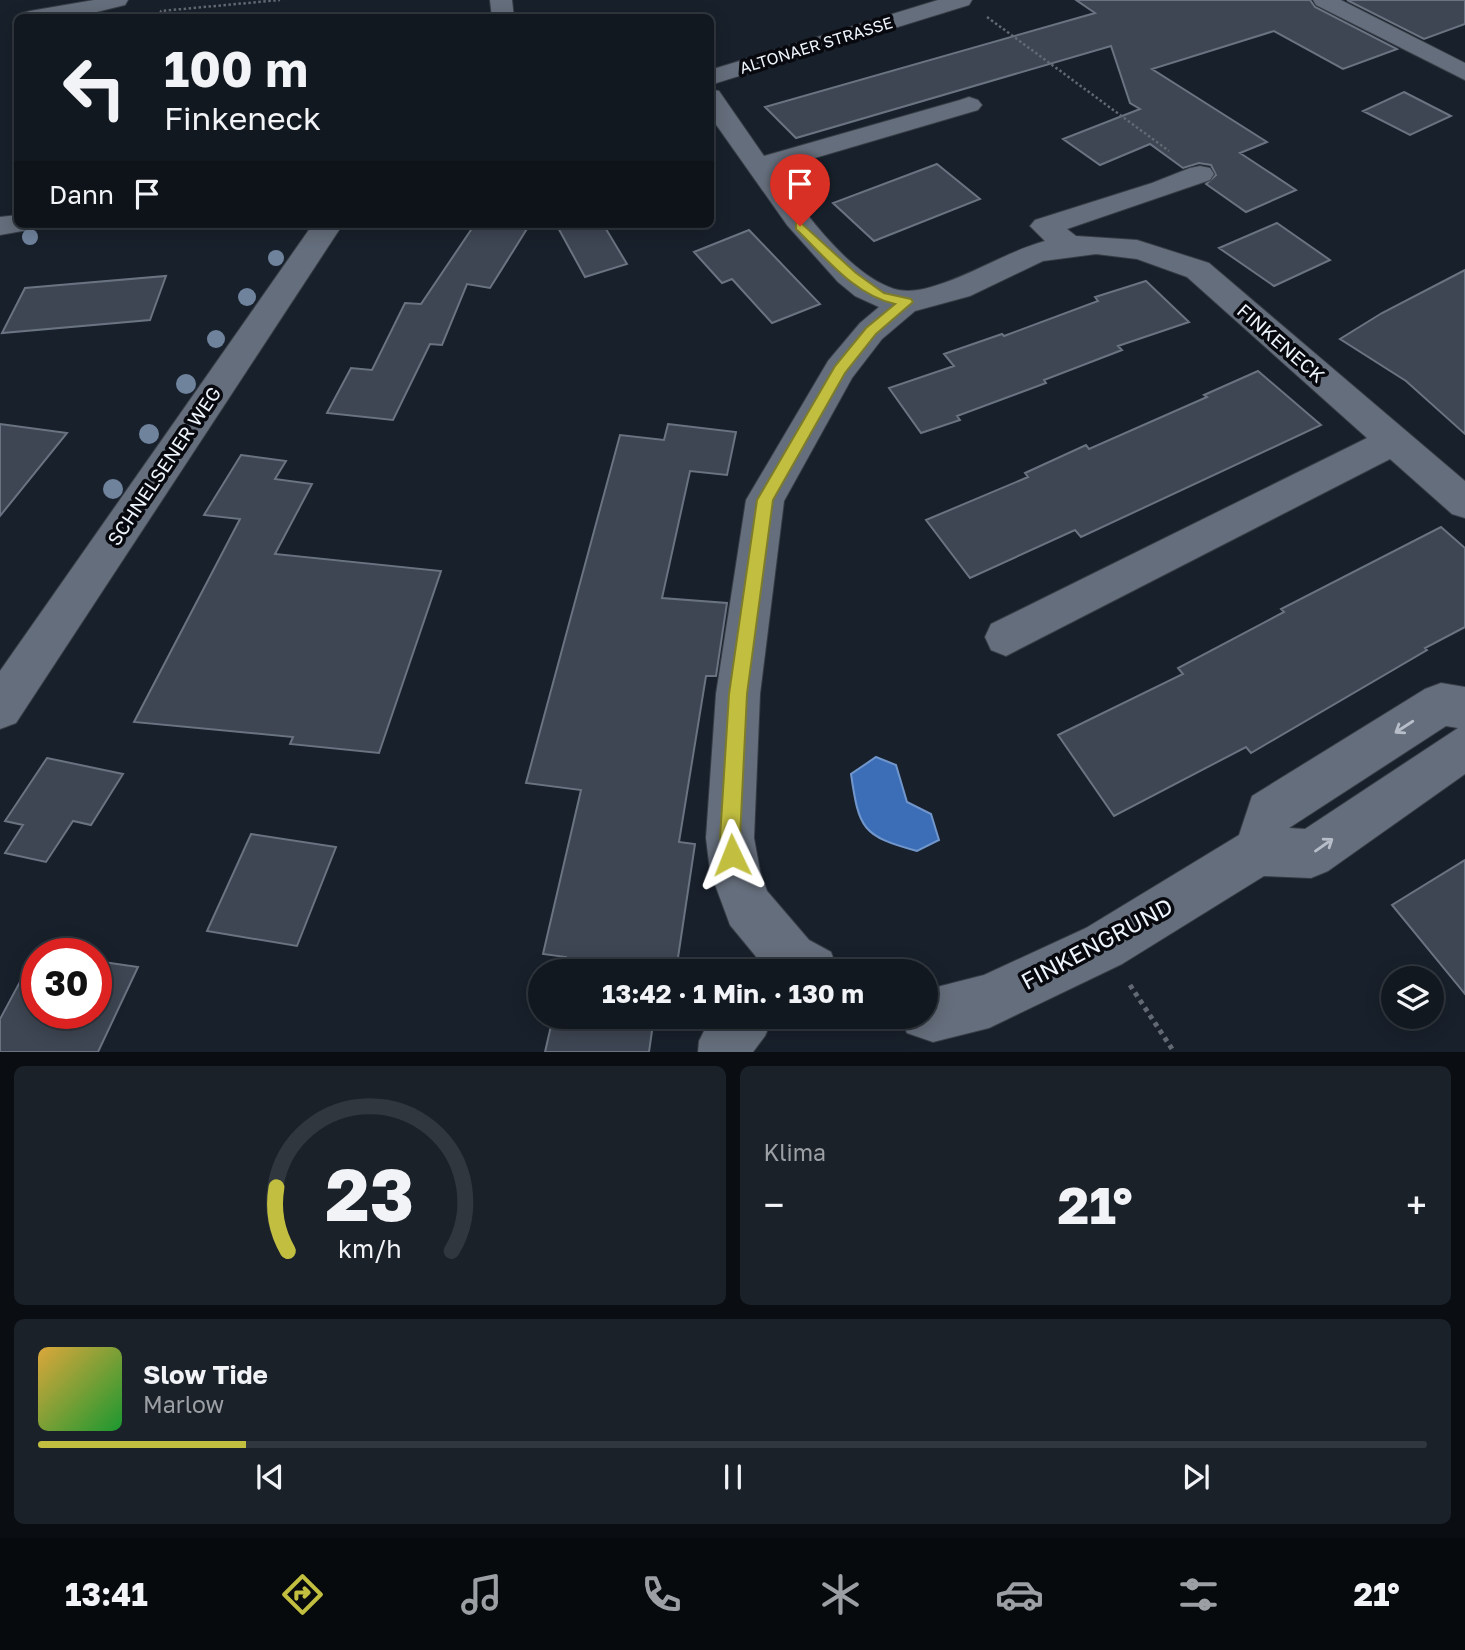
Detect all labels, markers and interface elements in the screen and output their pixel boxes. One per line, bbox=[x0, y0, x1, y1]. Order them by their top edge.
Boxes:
street label: ALTONAER STRASSE bbox=[737, 12, 895, 78]
text: 100 m bbox=[164, 39, 308, 98]
icon: left bbox=[49, 42, 140, 133]
text: Finkeneck bbox=[164, 99, 321, 137]
pin bbox=[770, 154, 830, 226]
icon: arrive bbox=[781, 165, 819, 203]
icon: arrive bbox=[128, 175, 166, 213]
text: Dann bbox=[49, 179, 114, 210]
street label: FINKENECK bbox=[1233, 298, 1330, 387]
street label: SCHNELSENER WEG bbox=[102, 382, 225, 549]
one-way arrow bbox=[1395, 720, 1414, 735]
position arrow bbox=[695, 818, 769, 892]
one-way arrow bbox=[1314, 838, 1333, 852]
street label: FINKENGRUND bbox=[1016, 891, 1177, 995]
speed limit sign: 30 bbox=[21, 938, 112, 1029]
map controls bbox=[1381, 966, 1444, 1029]
button: layers bbox=[1381, 966, 1444, 1029]
text: 13:42 · 1 Min. · 130 m bbox=[602, 978, 864, 1009]
text: Klima bbox=[764, 1138, 826, 1166]
text: 23 bbox=[325, 1151, 414, 1238]
text: 21° bbox=[1058, 1173, 1133, 1235]
text: − bbox=[764, 1182, 784, 1227]
text: + bbox=[1406, 1182, 1427, 1227]
text: km/h bbox=[338, 1233, 402, 1264]
text: Slow Tide bbox=[143, 1359, 268, 1390]
text: Marlow bbox=[143, 1390, 224, 1418]
icon: previous bbox=[251, 1458, 289, 1496]
icon: pause bbox=[714, 1458, 752, 1496]
icon: next bbox=[1177, 1458, 1215, 1496]
icon: directions bbox=[278, 1570, 327, 1619]
icon: music bbox=[457, 1570, 506, 1619]
icon: phone bbox=[637, 1570, 686, 1619]
icon: climate bbox=[816, 1570, 865, 1619]
icon: car bbox=[995, 1570, 1044, 1619]
icon: filters bbox=[1174, 1570, 1223, 1619]
text: 13:41 bbox=[65, 1575, 148, 1613]
text: 21° bbox=[1353, 1575, 1400, 1613]

